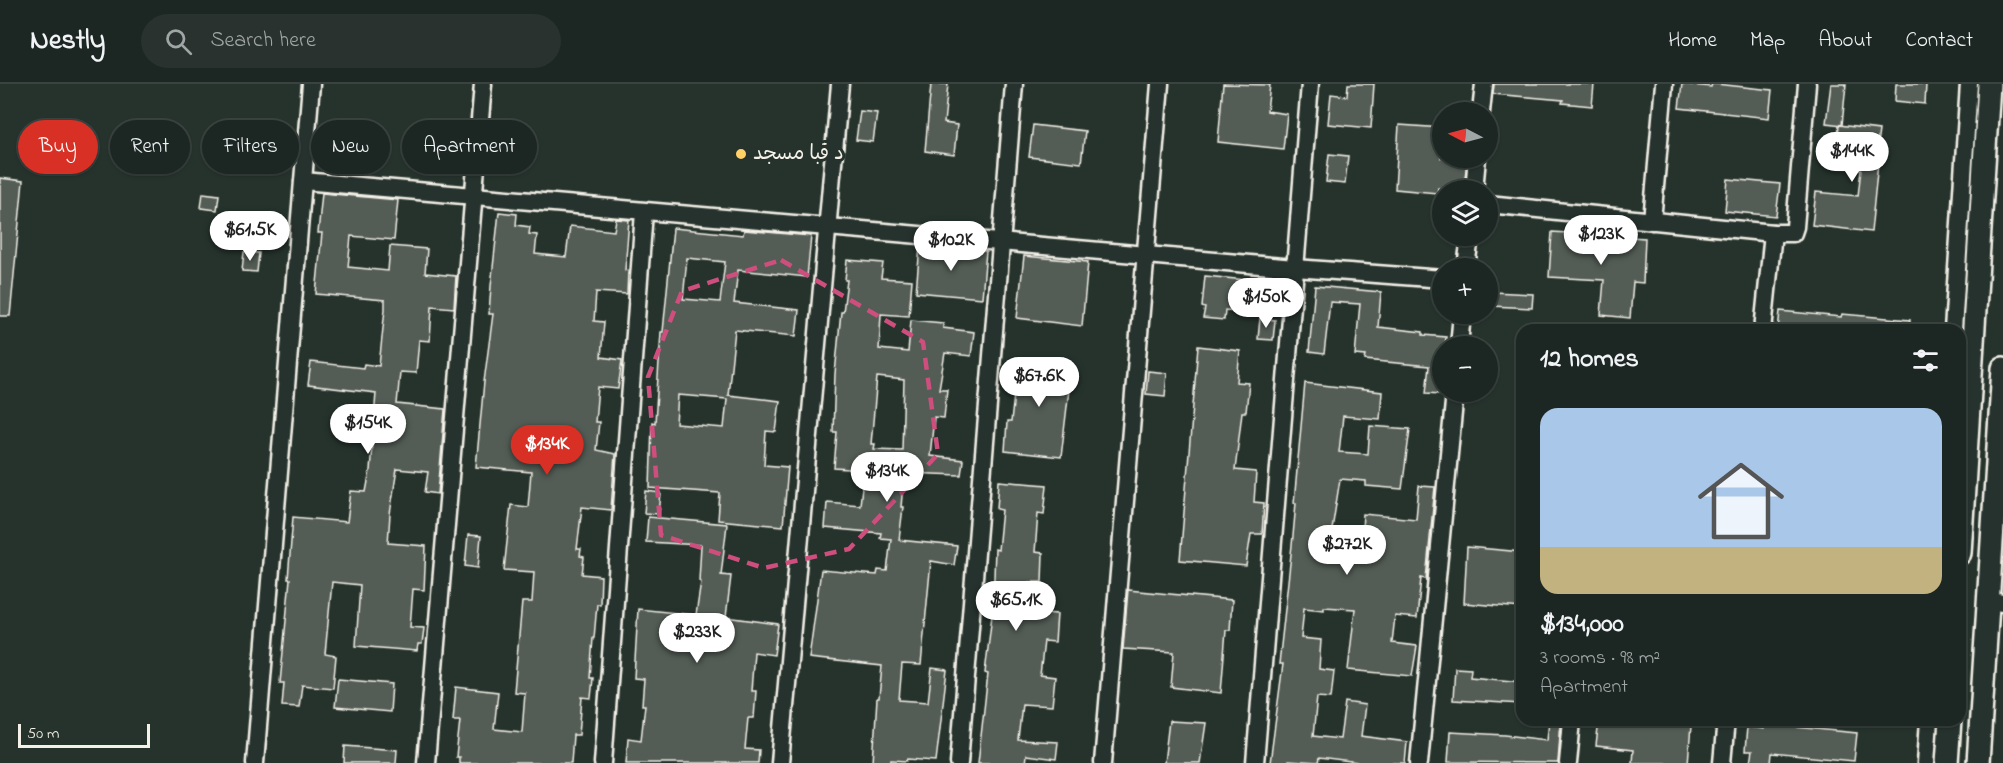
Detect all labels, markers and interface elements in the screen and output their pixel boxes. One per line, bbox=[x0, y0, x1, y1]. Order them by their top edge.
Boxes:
search box bbox=[141, 14, 561, 68]
text: Nestly bbox=[30, 21, 105, 62]
icon: search bbox=[162, 25, 195, 58]
text: Search here bbox=[210, 25, 316, 57]
text: Home bbox=[1668, 26, 1717, 56]
text: Map bbox=[1750, 26, 1785, 56]
text: About bbox=[1818, 26, 1872, 56]
text: Contact bbox=[1905, 26, 1973, 56]
north arrow bbox=[1432, 102, 1498, 168]
map controls bbox=[1432, 102, 1498, 402]
chip: Buy bbox=[18, 120, 98, 174]
chip: Rent bbox=[110, 120, 190, 174]
chip: Filters bbox=[202, 120, 299, 174]
chip: New bbox=[311, 120, 390, 174]
chip: Apartment bbox=[402, 120, 537, 174]
pin: $144K bbox=[1810, 132, 1894, 183]
text: $144K bbox=[1830, 137, 1874, 166]
place label: د قبا مسجد bbox=[753, 140, 844, 169]
marker: د قبا مسجد bbox=[734, 147, 748, 161]
button: layers bbox=[1432, 180, 1498, 246]
pin: $61.5K bbox=[201, 211, 299, 262]
pin: $123K bbox=[1559, 215, 1643, 266]
text: $61.5K bbox=[224, 216, 276, 245]
text: $123K bbox=[1578, 220, 1624, 249]
pin: $102K bbox=[909, 221, 993, 272]
text: $102K bbox=[928, 226, 974, 255]
button: + bbox=[1432, 258, 1498, 324]
pin: $150K bbox=[1224, 278, 1308, 329]
text: $150K bbox=[1242, 283, 1290, 312]
button: − bbox=[1432, 336, 1498, 402]
text: 12 homes bbox=[1540, 341, 1639, 379]
icon: filters bbox=[1909, 344, 1942, 377]
pin: $67.6K bbox=[990, 357, 1088, 408]
text: $67.6K bbox=[1013, 362, 1065, 391]
pin: $154K bbox=[326, 404, 410, 455]
text: $154K bbox=[344, 409, 392, 438]
pin: $134K bbox=[505, 425, 589, 476]
text: $134K bbox=[525, 430, 569, 459]
icon: home bbox=[1687, 447, 1795, 555]
pin: $134K bbox=[845, 452, 929, 503]
text: $134K bbox=[865, 457, 909, 486]
pin: $272K bbox=[1305, 525, 1389, 576]
text: $272K bbox=[1322, 530, 1372, 559]
pin: $65.1K bbox=[967, 581, 1065, 632]
text: $65.1K bbox=[990, 586, 1042, 615]
text: $134,000 bbox=[1540, 606, 1624, 644]
pin: $233K bbox=[655, 613, 739, 664]
text: $233K bbox=[673, 618, 721, 647]
text: 3 rooms · 98 m² bbox=[1540, 644, 1660, 673]
text: Apartment bbox=[1540, 673, 1628, 702]
scale bar bbox=[18, 721, 150, 748]
text: 50 m bbox=[27, 722, 59, 746]

